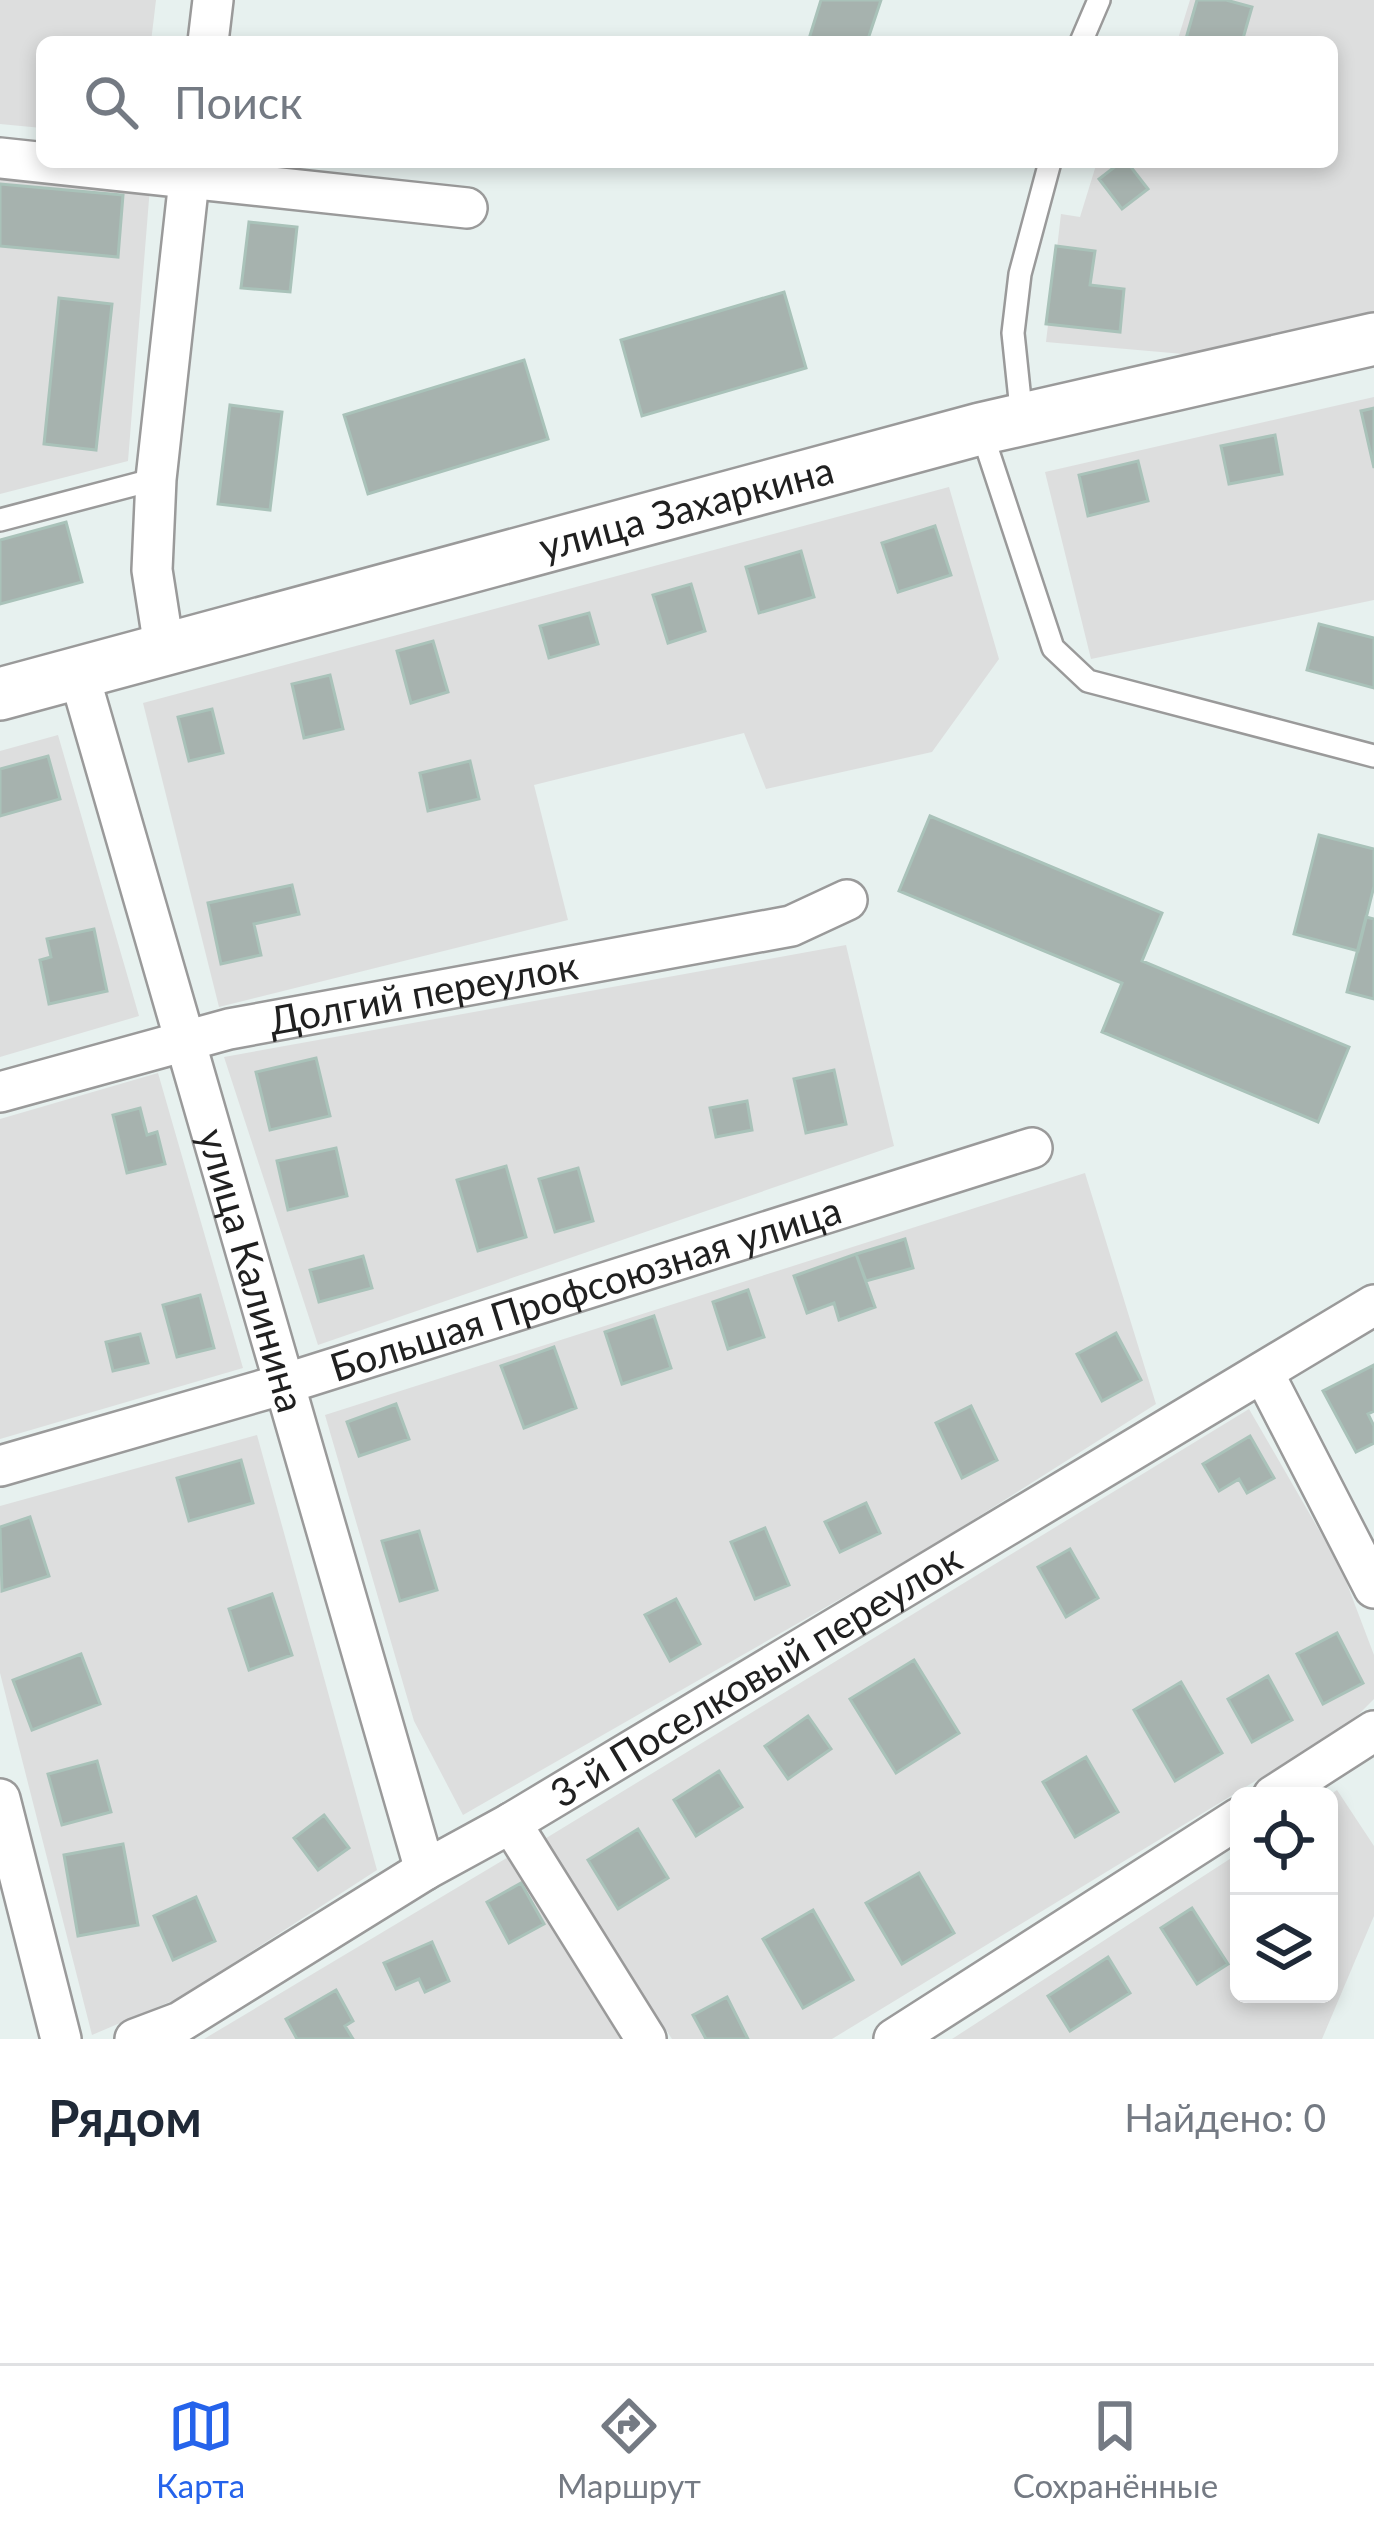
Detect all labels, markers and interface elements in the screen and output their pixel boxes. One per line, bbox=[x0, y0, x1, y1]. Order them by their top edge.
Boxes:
search box bbox=[36, 36, 1338, 168]
icon: search bbox=[78, 69, 144, 135]
text: Поиск bbox=[174, 75, 303, 129]
street label: улица Захаркина bbox=[534, 446, 838, 569]
street label: Долгий переулок bbox=[265, 942, 581, 1043]
street label: улица Калинина bbox=[190, 1123, 315, 1417]
street label: Большая Профсоюзная улица bbox=[324, 1186, 846, 1390]
street label: 3-й Поселковый переулок bbox=[542, 1534, 969, 1816]
map controls bbox=[1230, 1787, 1338, 2003]
button: locate bbox=[1230, 1787, 1338, 1895]
button: layers bbox=[1230, 1895, 1338, 2003]
text: Рядом bbox=[48, 2087, 202, 2148]
text: Найдено: 0 bbox=[1124, 2094, 1326, 2140]
tab: Карта bbox=[156, 2393, 245, 2505]
tab: Маршрут bbox=[557, 2393, 701, 2505]
tab: Сохранённые bbox=[1013, 2393, 1218, 2505]

